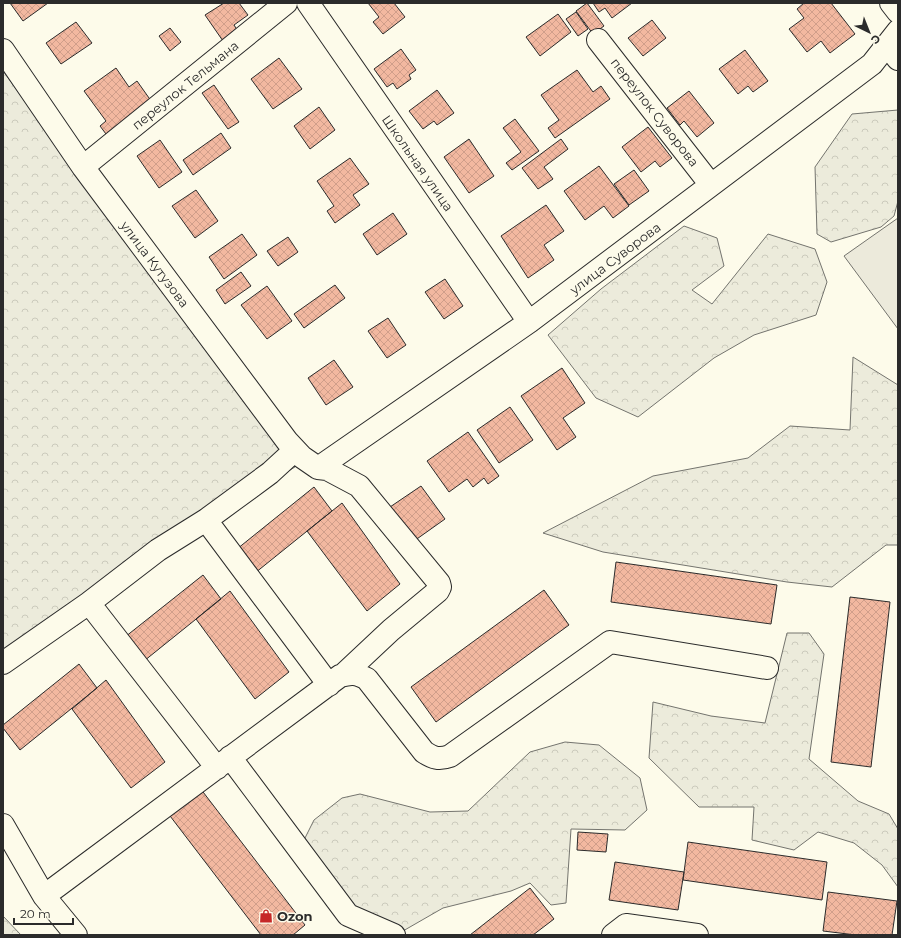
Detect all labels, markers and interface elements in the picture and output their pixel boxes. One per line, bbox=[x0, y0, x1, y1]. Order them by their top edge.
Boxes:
north arrow bbox=[849, 12, 889, 52]
text: С bbox=[868, 31, 884, 47]
street label: переулок Тельмана bbox=[128, 37, 242, 133]
street label: переулок Суворова bbox=[608, 55, 702, 169]
street label: Школьная улица bbox=[379, 112, 457, 214]
street label: улица Кутузова bbox=[117, 217, 193, 310]
street label: улица Суворова bbox=[566, 219, 664, 298]
scale bar bbox=[14, 900, 73, 926]
text: 20 m bbox=[20, 906, 51, 921]
shop icon: Ozon bbox=[258, 908, 274, 924]
place label: Ozon bbox=[277, 908, 312, 924]

